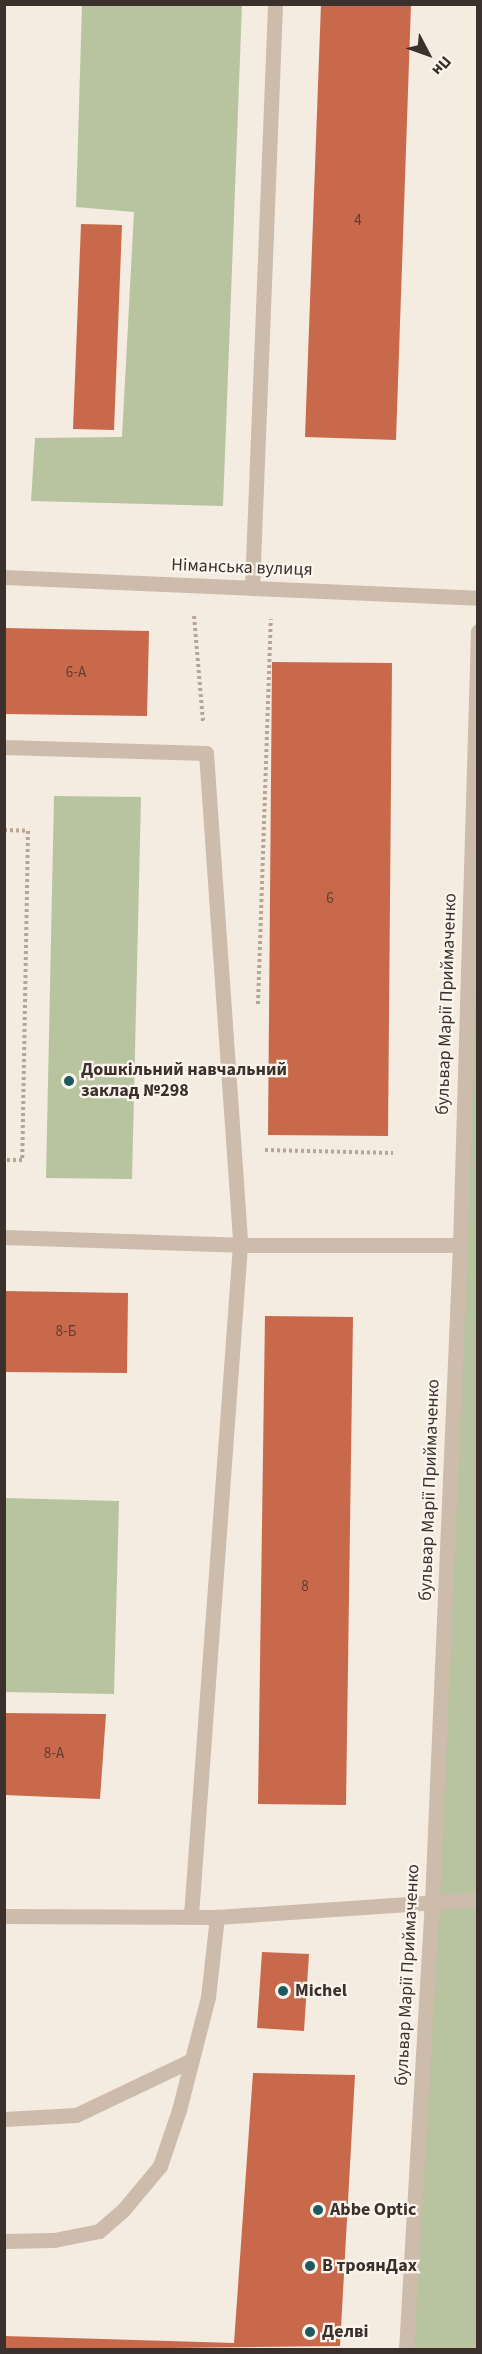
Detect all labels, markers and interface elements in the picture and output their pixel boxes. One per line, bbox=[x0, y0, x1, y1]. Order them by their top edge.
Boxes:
north arrow bbox=[398, 24, 458, 84]
text: Пн bbox=[427, 51, 456, 81]
house number: 4 bbox=[354, 212, 362, 230]
street label: Німанська вулиця bbox=[171, 555, 313, 581]
house number: 6-А bbox=[66, 664, 86, 682]
house number: 6 bbox=[326, 890, 334, 908]
street label: бульвар Марії Приймаченко bbox=[432, 893, 462, 1115]
place label: Дошкільний навчальний заклад №298 bbox=[81, 1060, 287, 1102]
marker: Дошкільний навчальний заклад №298 bbox=[62, 1074, 76, 1088]
house number: 8-Б bbox=[56, 1323, 76, 1341]
street label: бульвар Марії Приймаченко bbox=[415, 1379, 445, 1601]
house number: 8 bbox=[301, 1578, 309, 1596]
house number: 8-А bbox=[44, 1745, 64, 1763]
street label: бульвар Марії Приймаченко bbox=[391, 1864, 425, 2086]
place label: Michel bbox=[295, 1980, 347, 2002]
marker: Michel bbox=[276, 1984, 290, 1998]
place label: Abbe Optic bbox=[330, 2199, 416, 2221]
marker: Abbe Optic bbox=[311, 2203, 325, 2217]
place label: В троянДах bbox=[322, 2255, 417, 2277]
marker: В троянДах bbox=[303, 2259, 317, 2273]
place label: Делві bbox=[322, 2321, 368, 2343]
marker: Делві bbox=[303, 2325, 317, 2339]

